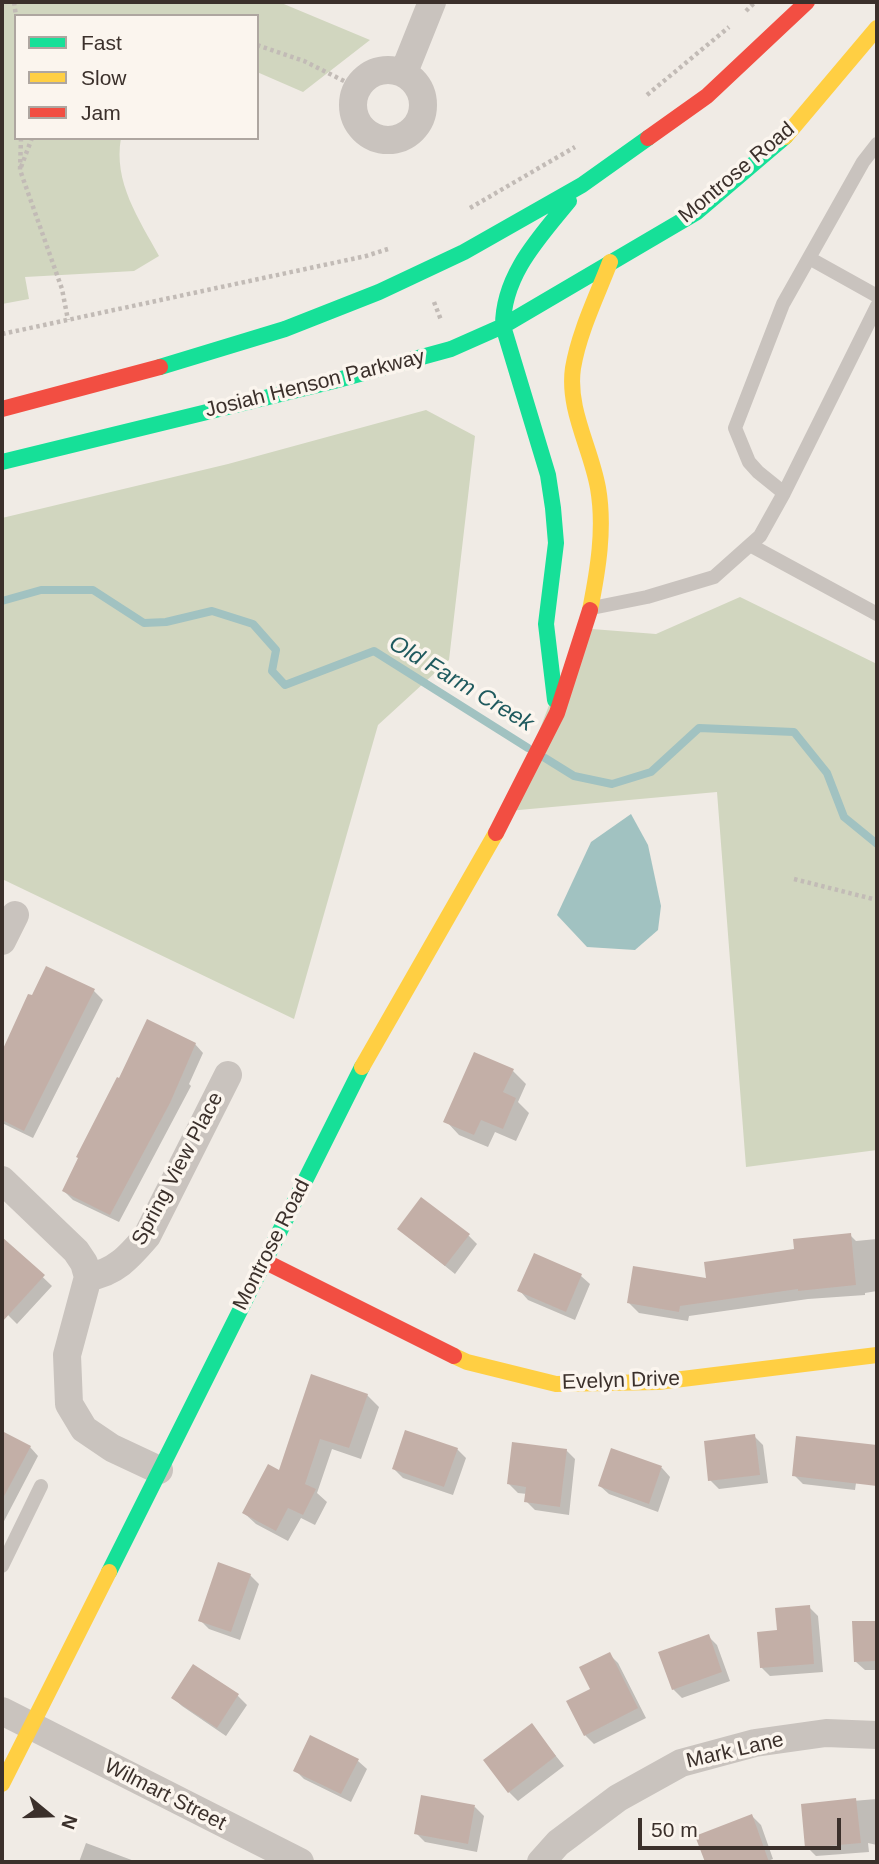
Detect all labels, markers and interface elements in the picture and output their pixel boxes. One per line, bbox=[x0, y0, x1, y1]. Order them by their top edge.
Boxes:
legend bbox=[14, 14, 259, 140]
text: Fast bbox=[81, 31, 122, 54]
text: Slow bbox=[81, 66, 127, 89]
text: Jam bbox=[81, 101, 121, 124]
street label: Montrose Road bbox=[674, 117, 800, 229]
street label: Josiah Henson Parkway bbox=[203, 345, 427, 423]
water label: Old Farm Creek bbox=[384, 630, 538, 738]
street label: Spring View Place bbox=[127, 1088, 229, 1250]
street label: Montrose Road bbox=[228, 1175, 316, 1315]
street label: Evelyn Drive bbox=[562, 1366, 680, 1396]
street label: Mark Lane bbox=[684, 1728, 786, 1774]
street label: Wilmart Street bbox=[100, 1754, 230, 1836]
north arrow bbox=[14, 1780, 84, 1850]
scale bar bbox=[641, 1804, 844, 1848]
text: N bbox=[57, 1812, 81, 1832]
text: 50 m bbox=[651, 1818, 698, 1841]

